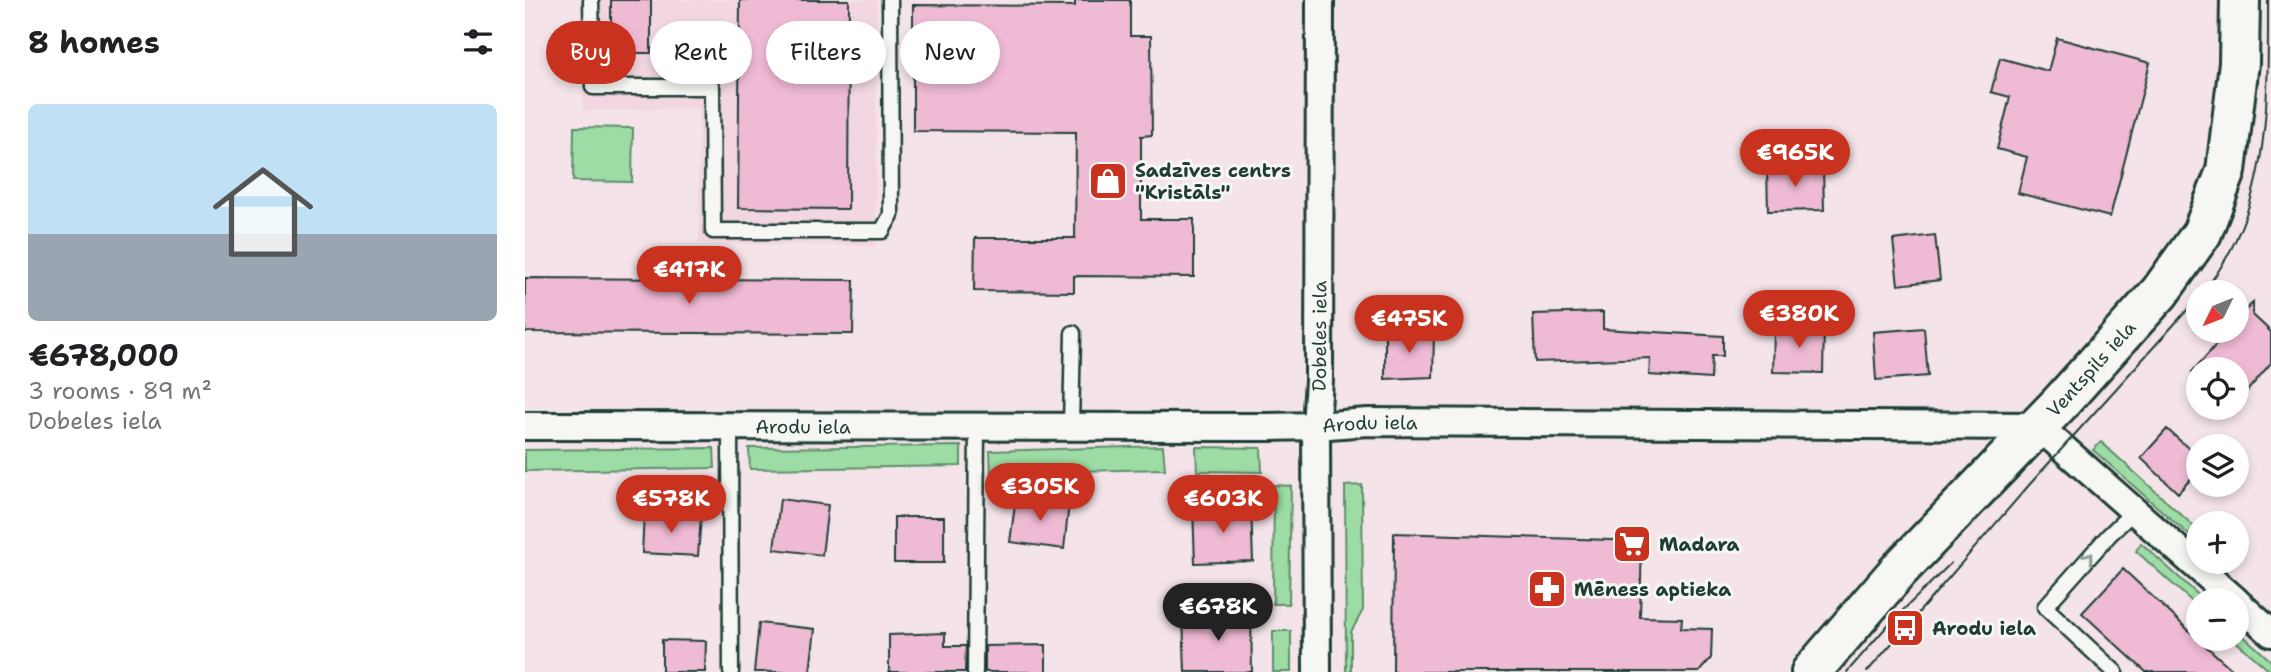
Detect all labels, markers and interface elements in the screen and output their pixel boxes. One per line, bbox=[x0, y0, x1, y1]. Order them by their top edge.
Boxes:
chip: Buy bbox=[546, 21, 636, 84]
chip: Rent bbox=[650, 21, 752, 84]
chip: Filters bbox=[766, 21, 886, 84]
chip: New bbox=[900, 21, 1000, 84]
text: 8 homes bbox=[28, 22, 160, 63]
icon: filters bbox=[459, 23, 497, 61]
pin: €965K bbox=[1746, 130, 1844, 189]
text: €965K bbox=[1756, 137, 1834, 167]
icon: home bbox=[200, 149, 326, 275]
place label: Sadzīves centrs "Kristāls" bbox=[1135, 158, 1291, 205]
shop icon: Sadzīves centrs "Kristāls" bbox=[1087, 160, 1129, 202]
pin: €417K bbox=[640, 246, 738, 306]
text: €417K bbox=[653, 254, 725, 284]
north arrow bbox=[2186, 280, 2249, 343]
map controls bbox=[2186, 280, 2249, 651]
street label: Dobeles iela bbox=[1306, 281, 1332, 392]
pin: €380K bbox=[1750, 290, 1848, 350]
pin: €475K bbox=[1360, 296, 1458, 355]
text: €380K bbox=[1759, 298, 1839, 328]
text: €475K bbox=[1371, 303, 1447, 333]
street label: Ventspils iela bbox=[2041, 315, 2141, 422]
text: €678,000 bbox=[28, 335, 179, 376]
button: locate bbox=[2186, 357, 2249, 420]
text: 3 rooms · 89 m² bbox=[28, 376, 212, 406]
text: Dobeles iela bbox=[28, 406, 162, 436]
street label: Arodu iela bbox=[1321, 409, 1418, 438]
street label: Arodu iela bbox=[755, 414, 851, 439]
button: layers bbox=[2186, 434, 2249, 497]
pin: €305K bbox=[991, 463, 1089, 523]
text: €305K bbox=[1001, 471, 1079, 501]
pin: €578K bbox=[622, 476, 720, 535]
pin: €603K bbox=[1174, 476, 1272, 535]
text: €578K bbox=[632, 483, 710, 513]
text: €603K bbox=[1183, 483, 1263, 513]
button: + bbox=[2186, 511, 2249, 574]
supermarket icon: Madara bbox=[1611, 523, 1653, 565]
place label: Madara bbox=[1659, 532, 1740, 557]
one-way arrow bbox=[2081, 553, 2093, 566]
pharmacy icon: Mēness aptieka bbox=[1526, 568, 1568, 610]
place label: Mēness aptieka bbox=[1574, 577, 1731, 602]
pin: €678K bbox=[1169, 584, 1267, 643]
button: − bbox=[2186, 588, 2249, 651]
text: €678K bbox=[1179, 591, 1257, 621]
bus stop icon: Arodu iela bbox=[1884, 607, 1926, 649]
place label: Arodu iela bbox=[1932, 616, 2036, 641]

